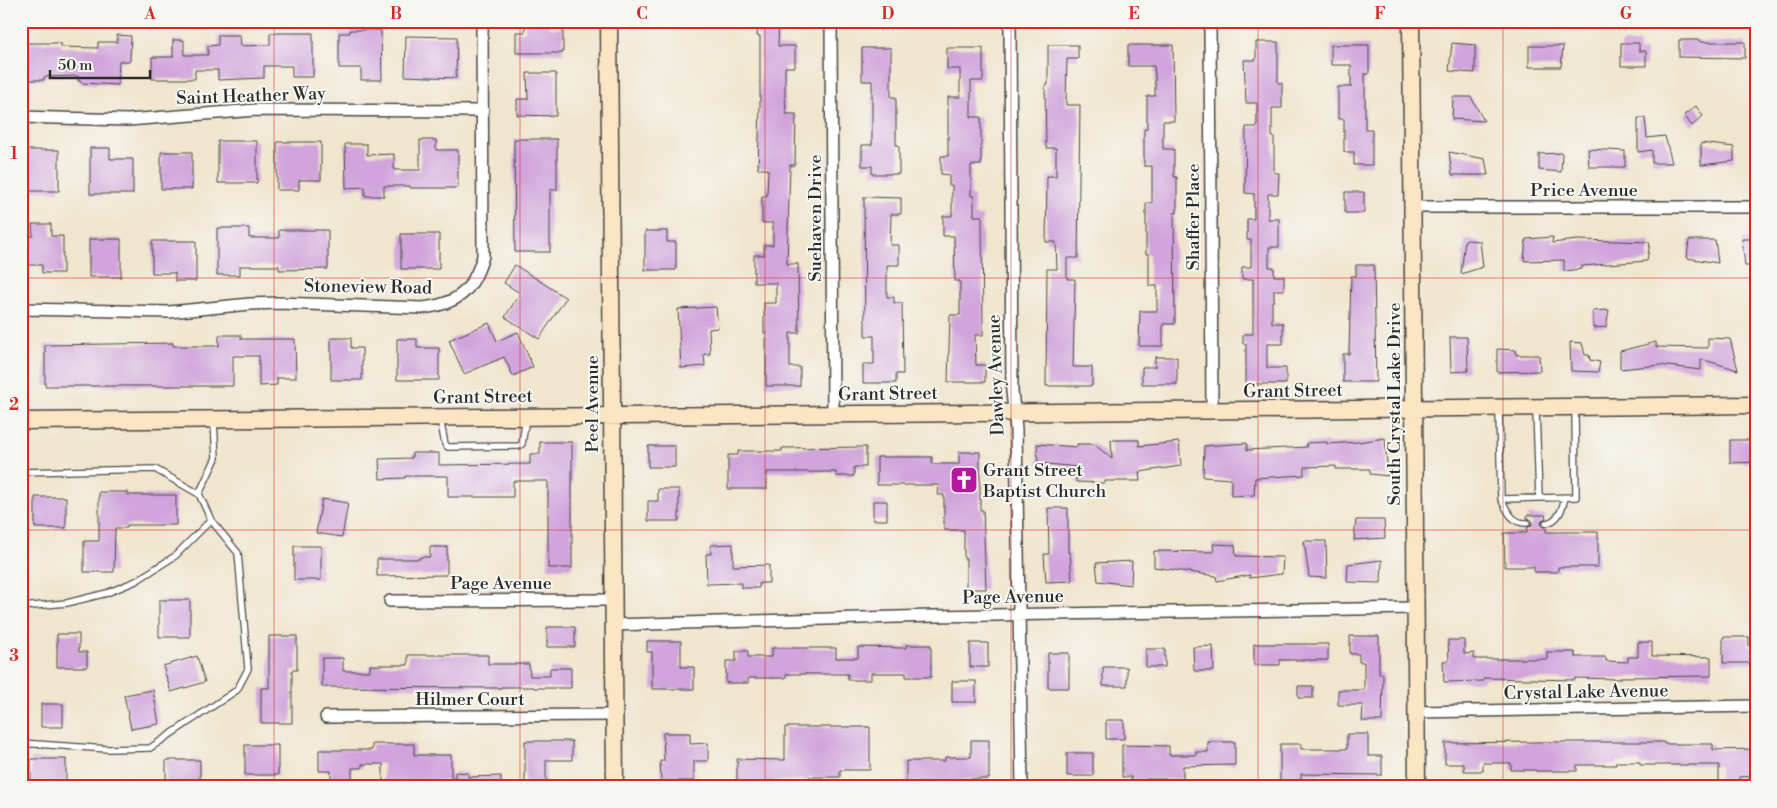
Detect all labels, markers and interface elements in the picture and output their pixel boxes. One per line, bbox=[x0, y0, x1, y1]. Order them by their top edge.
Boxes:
text: A bbox=[143, 4, 156, 24]
text: B bbox=[390, 4, 402, 24]
text: C bbox=[636, 4, 648, 24]
text: D bbox=[882, 4, 895, 24]
text: E bbox=[1128, 4, 1140, 24]
text: F bbox=[1374, 4, 1386, 24]
text: G bbox=[1620, 4, 1633, 24]
scale bar bbox=[50, 48, 150, 80]
text: 50 m bbox=[58, 56, 92, 75]
street label: Saint Heather Way bbox=[176, 82, 326, 110]
text: 1 bbox=[10, 144, 18, 164]
street label: Suehaven Drive bbox=[804, 154, 827, 282]
street label: Shaffer Place bbox=[1182, 164, 1205, 270]
street label: Price Avenue bbox=[1530, 179, 1638, 202]
street label: Stoneview Road bbox=[304, 274, 433, 300]
street label: South Crystal Lake Drive bbox=[1383, 302, 1406, 506]
street label: Dawley Avenue bbox=[982, 314, 1010, 436]
street label: Peel Avenue bbox=[581, 355, 604, 453]
street label: Grant Street bbox=[1243, 379, 1344, 403]
street label: Grant Street bbox=[838, 382, 939, 406]
street label: Grant Street bbox=[433, 385, 534, 409]
text: 2 bbox=[9, 395, 19, 415]
place label: Grant Street Baptist Church bbox=[982, 459, 1106, 503]
church icon: Grant Street Baptist Church bbox=[949, 465, 979, 495]
street label: Page Avenue bbox=[450, 572, 552, 595]
street label: Page Avenue bbox=[962, 585, 1064, 609]
text: 3 bbox=[9, 646, 19, 666]
street label: Crystal Lake Avenue bbox=[1503, 679, 1669, 705]
street label: Hilmer Court bbox=[415, 688, 525, 711]

